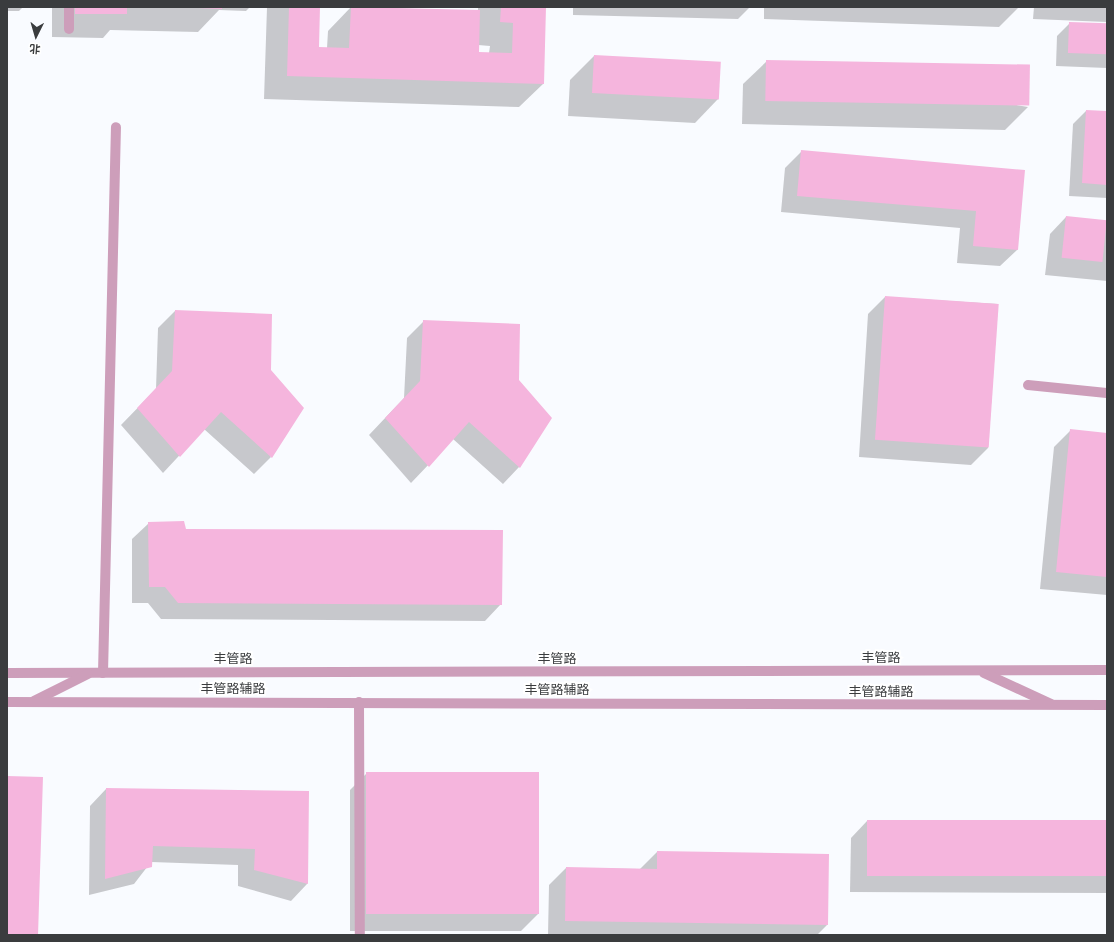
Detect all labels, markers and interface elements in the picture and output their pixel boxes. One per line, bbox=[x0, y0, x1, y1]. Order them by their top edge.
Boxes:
north arrow bbox=[16, 16, 56, 56]
text: 北 bbox=[29, 41, 41, 55]
street label: 丰管路 bbox=[862, 650, 900, 666]
street label: 丰管路 bbox=[214, 651, 252, 667]
street label: 丰管路 bbox=[538, 651, 576, 667]
street label: 丰管路辅路 bbox=[201, 681, 265, 697]
street label: 丰管路辅路 bbox=[525, 682, 589, 698]
street label: 丰管路辅路 bbox=[849, 684, 913, 700]

